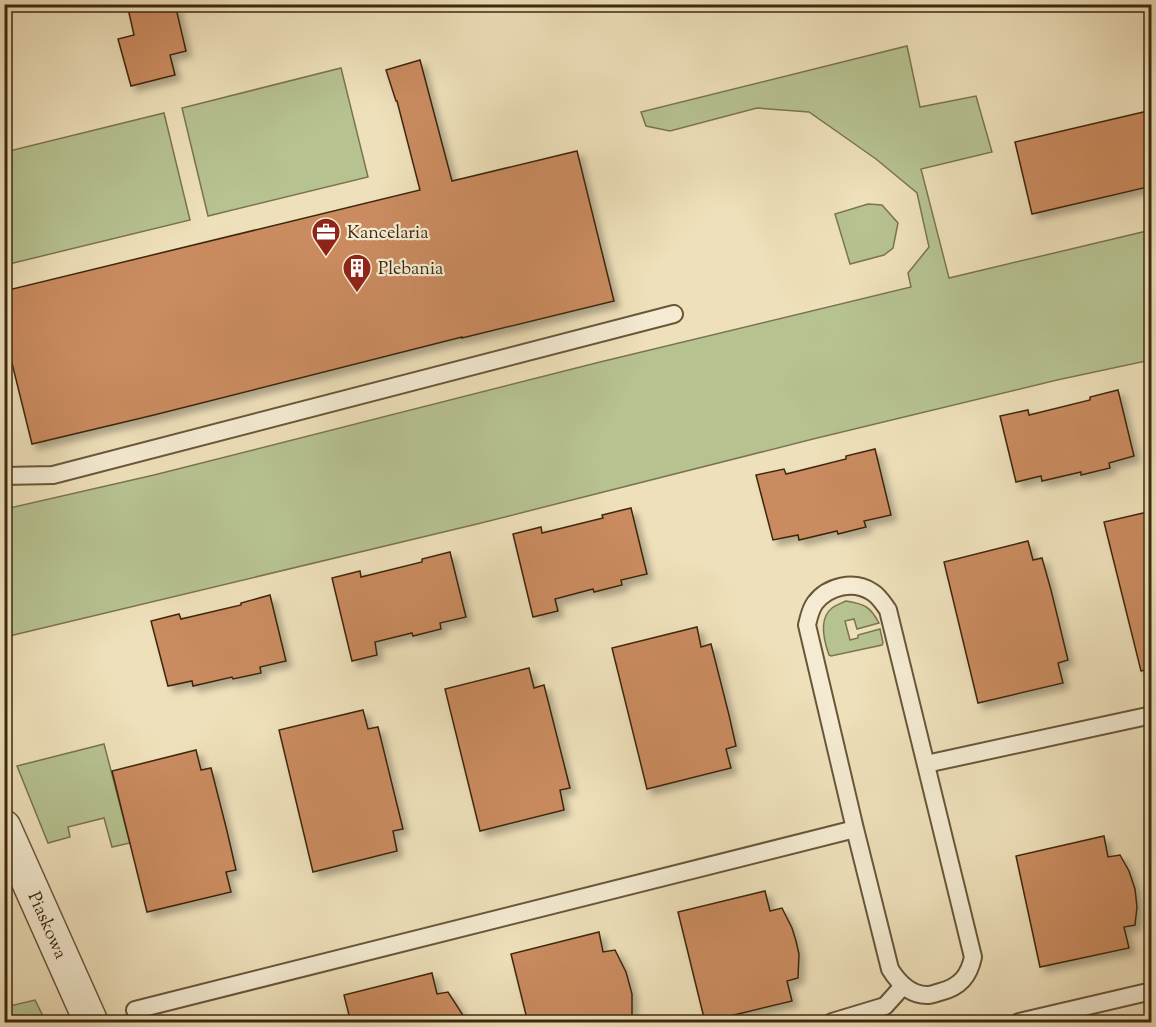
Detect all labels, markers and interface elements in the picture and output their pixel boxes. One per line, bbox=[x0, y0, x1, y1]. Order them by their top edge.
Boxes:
office icon: Kancelaria bbox=[310, 216, 342, 258]
place label: Kancelaria bbox=[347, 221, 428, 247]
building icon: Plebania bbox=[341, 252, 373, 294]
place label: Plebania bbox=[378, 257, 443, 283]
street label: Piaskowa bbox=[20, 888, 72, 964]

